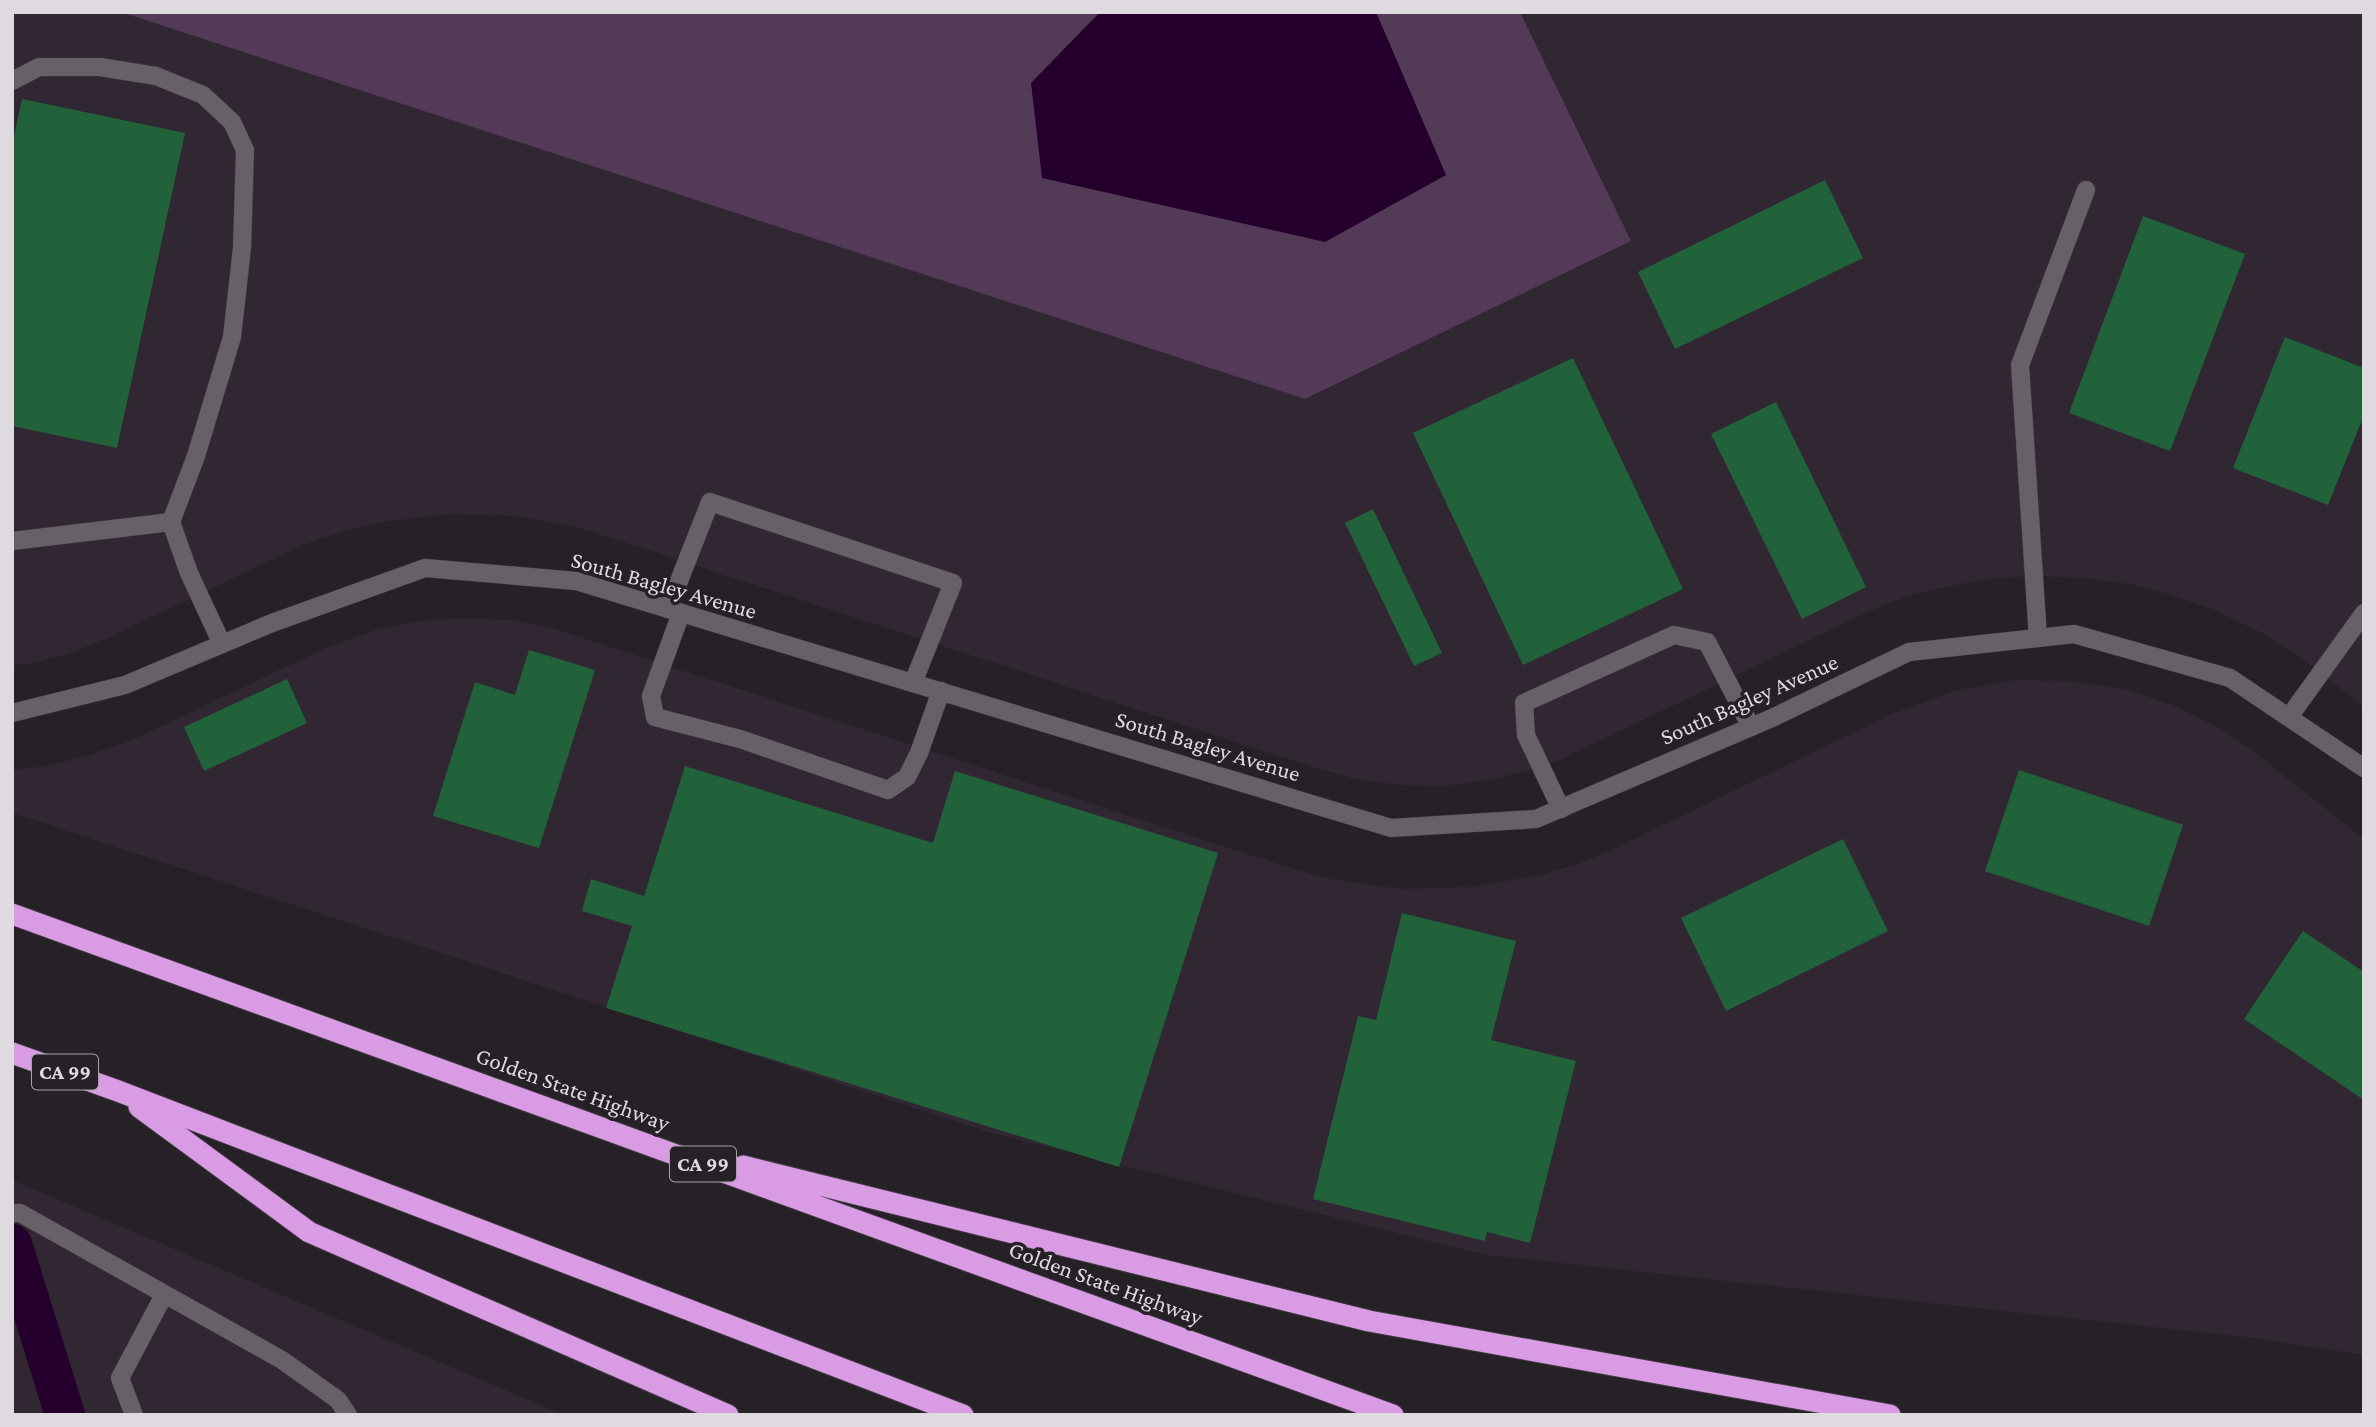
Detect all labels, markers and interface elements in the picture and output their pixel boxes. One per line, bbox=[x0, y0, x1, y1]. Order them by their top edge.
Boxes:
street label: South Bagley Avenue bbox=[568, 546, 760, 624]
street label: South Bagley Avenue bbox=[1656, 648, 1842, 750]
street label: South Bagley Avenue bbox=[1113, 706, 1303, 786]
street label: Golden State Highway bbox=[473, 1042, 674, 1136]
road number: CA 99 bbox=[32, 1054, 98, 1090]
road number: CA 99 bbox=[670, 1146, 736, 1182]
street label: Golden State Highway bbox=[1006, 1236, 1207, 1330]

